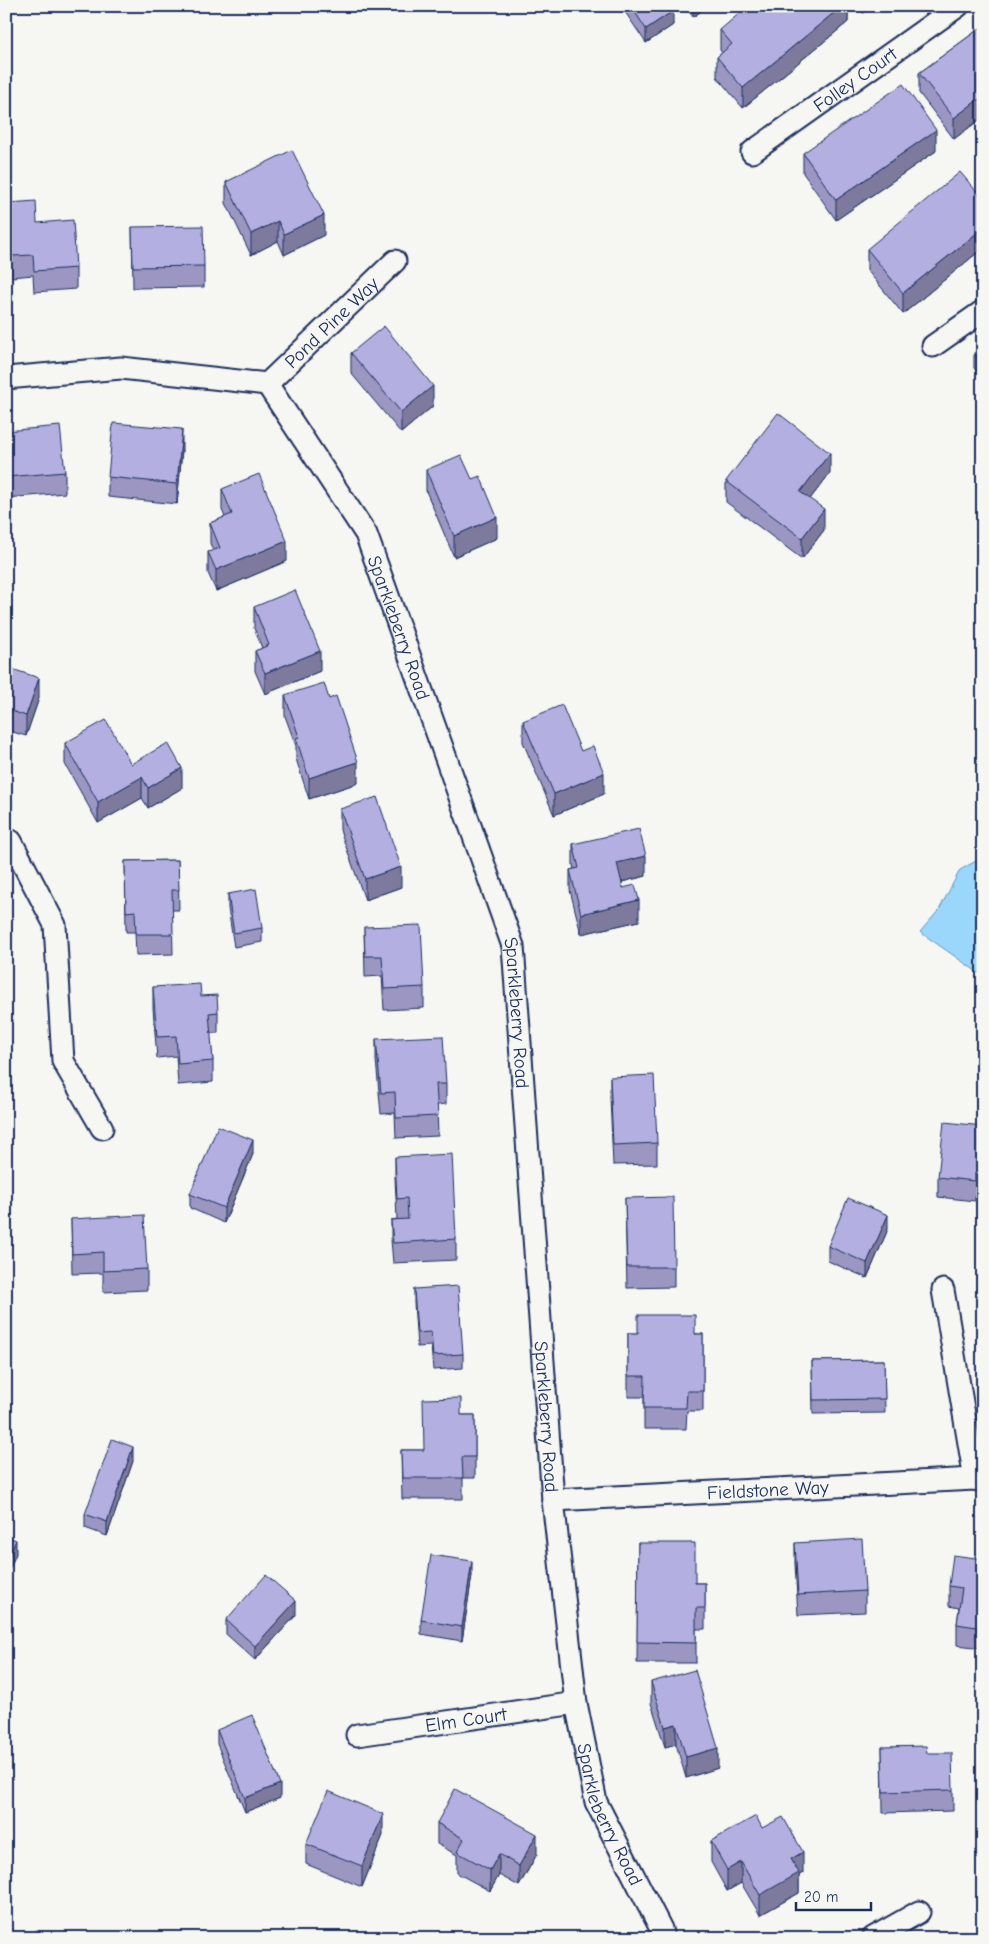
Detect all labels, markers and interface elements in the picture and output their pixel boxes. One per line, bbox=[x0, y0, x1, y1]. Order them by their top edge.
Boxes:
street label: Folley Court bbox=[809, 43, 902, 117]
street label: Pond Pine Way bbox=[280, 273, 384, 373]
street label: Sparkleberry Road bbox=[363, 553, 434, 703]
street label: Sparkleberry Road bbox=[499, 934, 533, 1089]
street label: Sparkleberry Road bbox=[530, 1340, 562, 1493]
street label: Fieldstone Way bbox=[706, 1476, 830, 1504]
street label: Elm Court bbox=[424, 1703, 509, 1737]
street label: Sparkleberry Road bbox=[572, 1742, 647, 1889]
scale bar bbox=[796, 1879, 872, 1911]
text: 20 m bbox=[804, 1888, 838, 1906]

